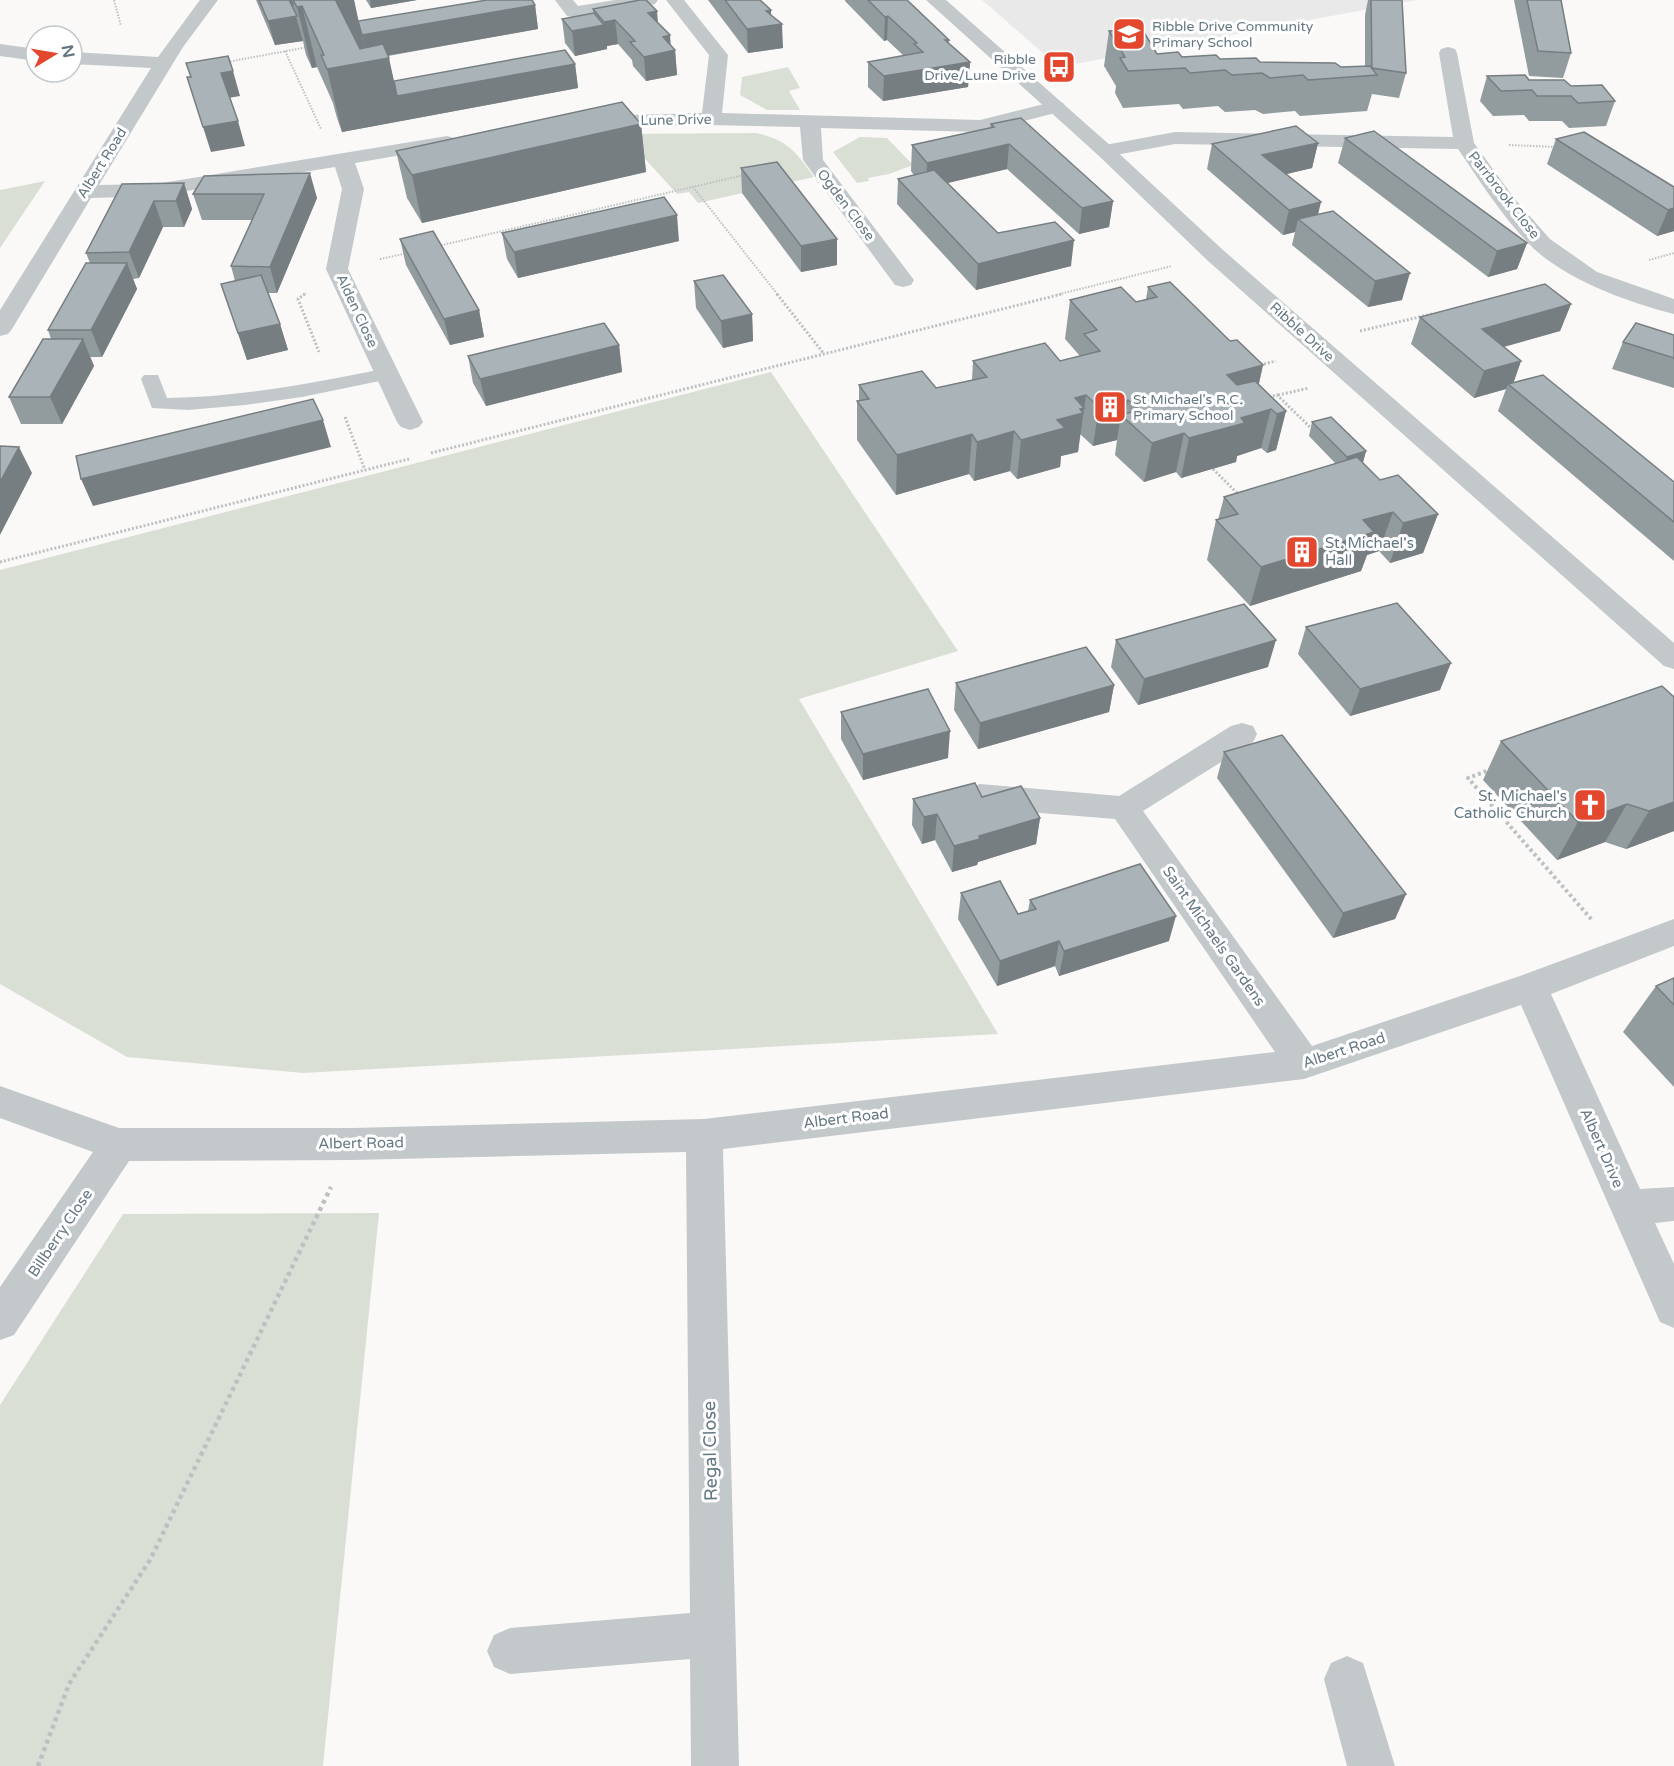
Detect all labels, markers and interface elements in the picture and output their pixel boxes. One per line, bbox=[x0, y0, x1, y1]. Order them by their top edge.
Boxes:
school or university icon: Ribble Drive Community Primary School bbox=[1111, 16, 1147, 52]
place label: Ribble Drive Community Primary School bbox=[1152, 18, 1314, 51]
north arrow bbox=[24, 24, 84, 84]
text: N bbox=[57, 43, 79, 60]
bus stop icon: Ribble Drive/Lune Drive bbox=[1041, 49, 1077, 85]
place label: Ribble Drive/Lune Drive bbox=[924, 51, 1036, 84]
street label: Lune Drive bbox=[640, 111, 712, 129]
street label: Albert Road bbox=[74, 125, 130, 201]
street label: Parrbrook Close bbox=[1465, 148, 1543, 242]
street label: Ogden Close bbox=[814, 166, 878, 244]
street label: Alden Close bbox=[333, 272, 381, 351]
street label: Ribble Drive bbox=[1266, 299, 1338, 365]
building icon: St Michael's R.C. Primary School bbox=[1092, 389, 1128, 425]
place label: St Michael's R.C. Primary School bbox=[1133, 391, 1243, 424]
building icon: St. Michael's Hall bbox=[1284, 534, 1320, 570]
place label: St. Michael's Hall bbox=[1325, 534, 1414, 569]
place label: St. Michael's Catholic Church bbox=[1454, 787, 1567, 822]
church icon: St. Michael's Catholic Church bbox=[1572, 787, 1608, 823]
street label: Saint Michaels Gardens bbox=[1159, 863, 1269, 1009]
street label: Albert Road bbox=[1300, 1028, 1388, 1072]
street label: Albert Road bbox=[802, 1104, 890, 1132]
street label: Albert Drive bbox=[1576, 1105, 1628, 1191]
street label: Albert Road bbox=[318, 1133, 404, 1153]
street label: Billberry Close bbox=[24, 1186, 96, 1280]
street label: Regal Close bbox=[698, 1401, 722, 1501]

